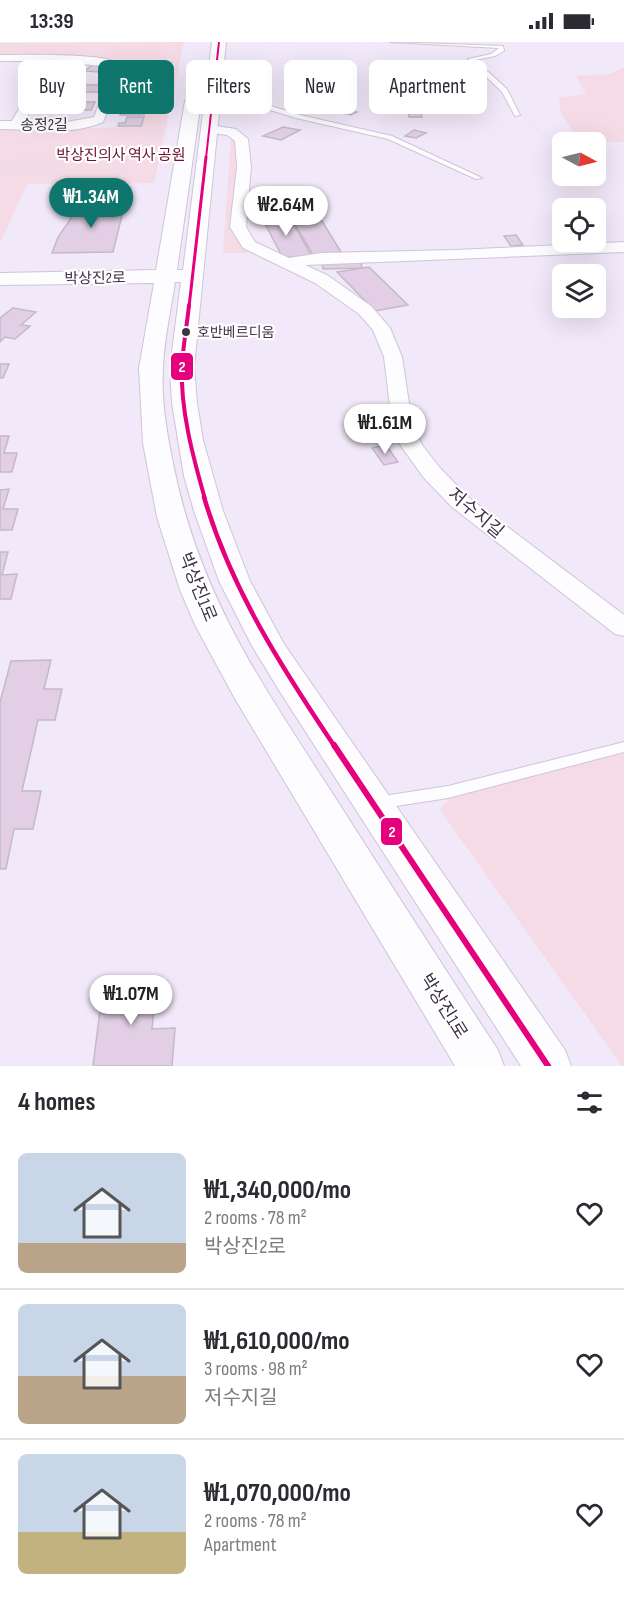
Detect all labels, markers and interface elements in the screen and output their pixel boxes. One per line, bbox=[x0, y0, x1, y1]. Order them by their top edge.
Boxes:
text: 13:39 bbox=[30, 8, 74, 35]
chip: Buy bbox=[18, 60, 86, 114]
chip: Rent bbox=[98, 60, 174, 114]
chip: Filters bbox=[186, 60, 272, 114]
chip: New bbox=[284, 60, 357, 114]
chip: Apartment bbox=[369, 60, 487, 114]
street label: 송정2길 bbox=[20, 116, 68, 135]
north arrow bbox=[552, 132, 606, 186]
map controls bbox=[552, 132, 606, 318]
park label: 박상진의사 역사 공원 bbox=[57, 146, 185, 165]
pin: ₩1.34M bbox=[42, 178, 140, 229]
text: ₩1.34M bbox=[63, 185, 119, 209]
pin: ₩2.64M bbox=[237, 186, 335, 237]
text: ₩2.64M bbox=[258, 193, 314, 217]
button: locate bbox=[552, 198, 606, 252]
button: layers bbox=[552, 264, 606, 318]
street label: 박상진2로 bbox=[64, 268, 126, 289]
place label: 호반베르디움 bbox=[197, 324, 274, 341]
marker: 호반베르디움 bbox=[180, 326, 192, 338]
line badge: 2 bbox=[170, 352, 194, 381]
text: 2 bbox=[178, 358, 186, 377]
pin: ₩1.61M bbox=[336, 404, 434, 455]
text: ₩1.61M bbox=[358, 411, 412, 435]
street label: 저수지길 bbox=[444, 484, 508, 543]
street label: 박상진1로 bbox=[174, 550, 221, 625]
line badge: 2 bbox=[380, 817, 403, 846]
text: 2 bbox=[388, 823, 396, 842]
street label: 박상진1로 bbox=[415, 970, 472, 1043]
pin: ₩1.07M bbox=[82, 975, 180, 1026]
text: ₩1.07M bbox=[103, 982, 159, 1006]
icon: filters bbox=[573, 1086, 606, 1119]
text: 4 homes bbox=[18, 1087, 95, 1118]
text: ₩1,340,000/mo bbox=[204, 1175, 351, 1206]
icon: home bbox=[66, 1177, 138, 1249]
icon: heart bbox=[573, 1197, 606, 1230]
text: 2 rooms · 78 m² bbox=[204, 1206, 307, 1230]
text: 박상진2로 bbox=[204, 1235, 286, 1259]
text: ₩1,610,000/mo bbox=[204, 1326, 350, 1357]
icon: home bbox=[66, 1328, 138, 1400]
icon: heart bbox=[573, 1348, 606, 1381]
text: 3 rooms · 98 m² bbox=[204, 1357, 308, 1381]
text: 저수지길 bbox=[204, 1386, 278, 1410]
icon: home bbox=[66, 1478, 138, 1550]
text: ₩1,070,000/mo bbox=[204, 1478, 351, 1509]
icon: heart bbox=[573, 1498, 606, 1531]
text: 2 rooms · 78 m² bbox=[204, 1509, 307, 1533]
text: Apartment bbox=[204, 1533, 277, 1557]

